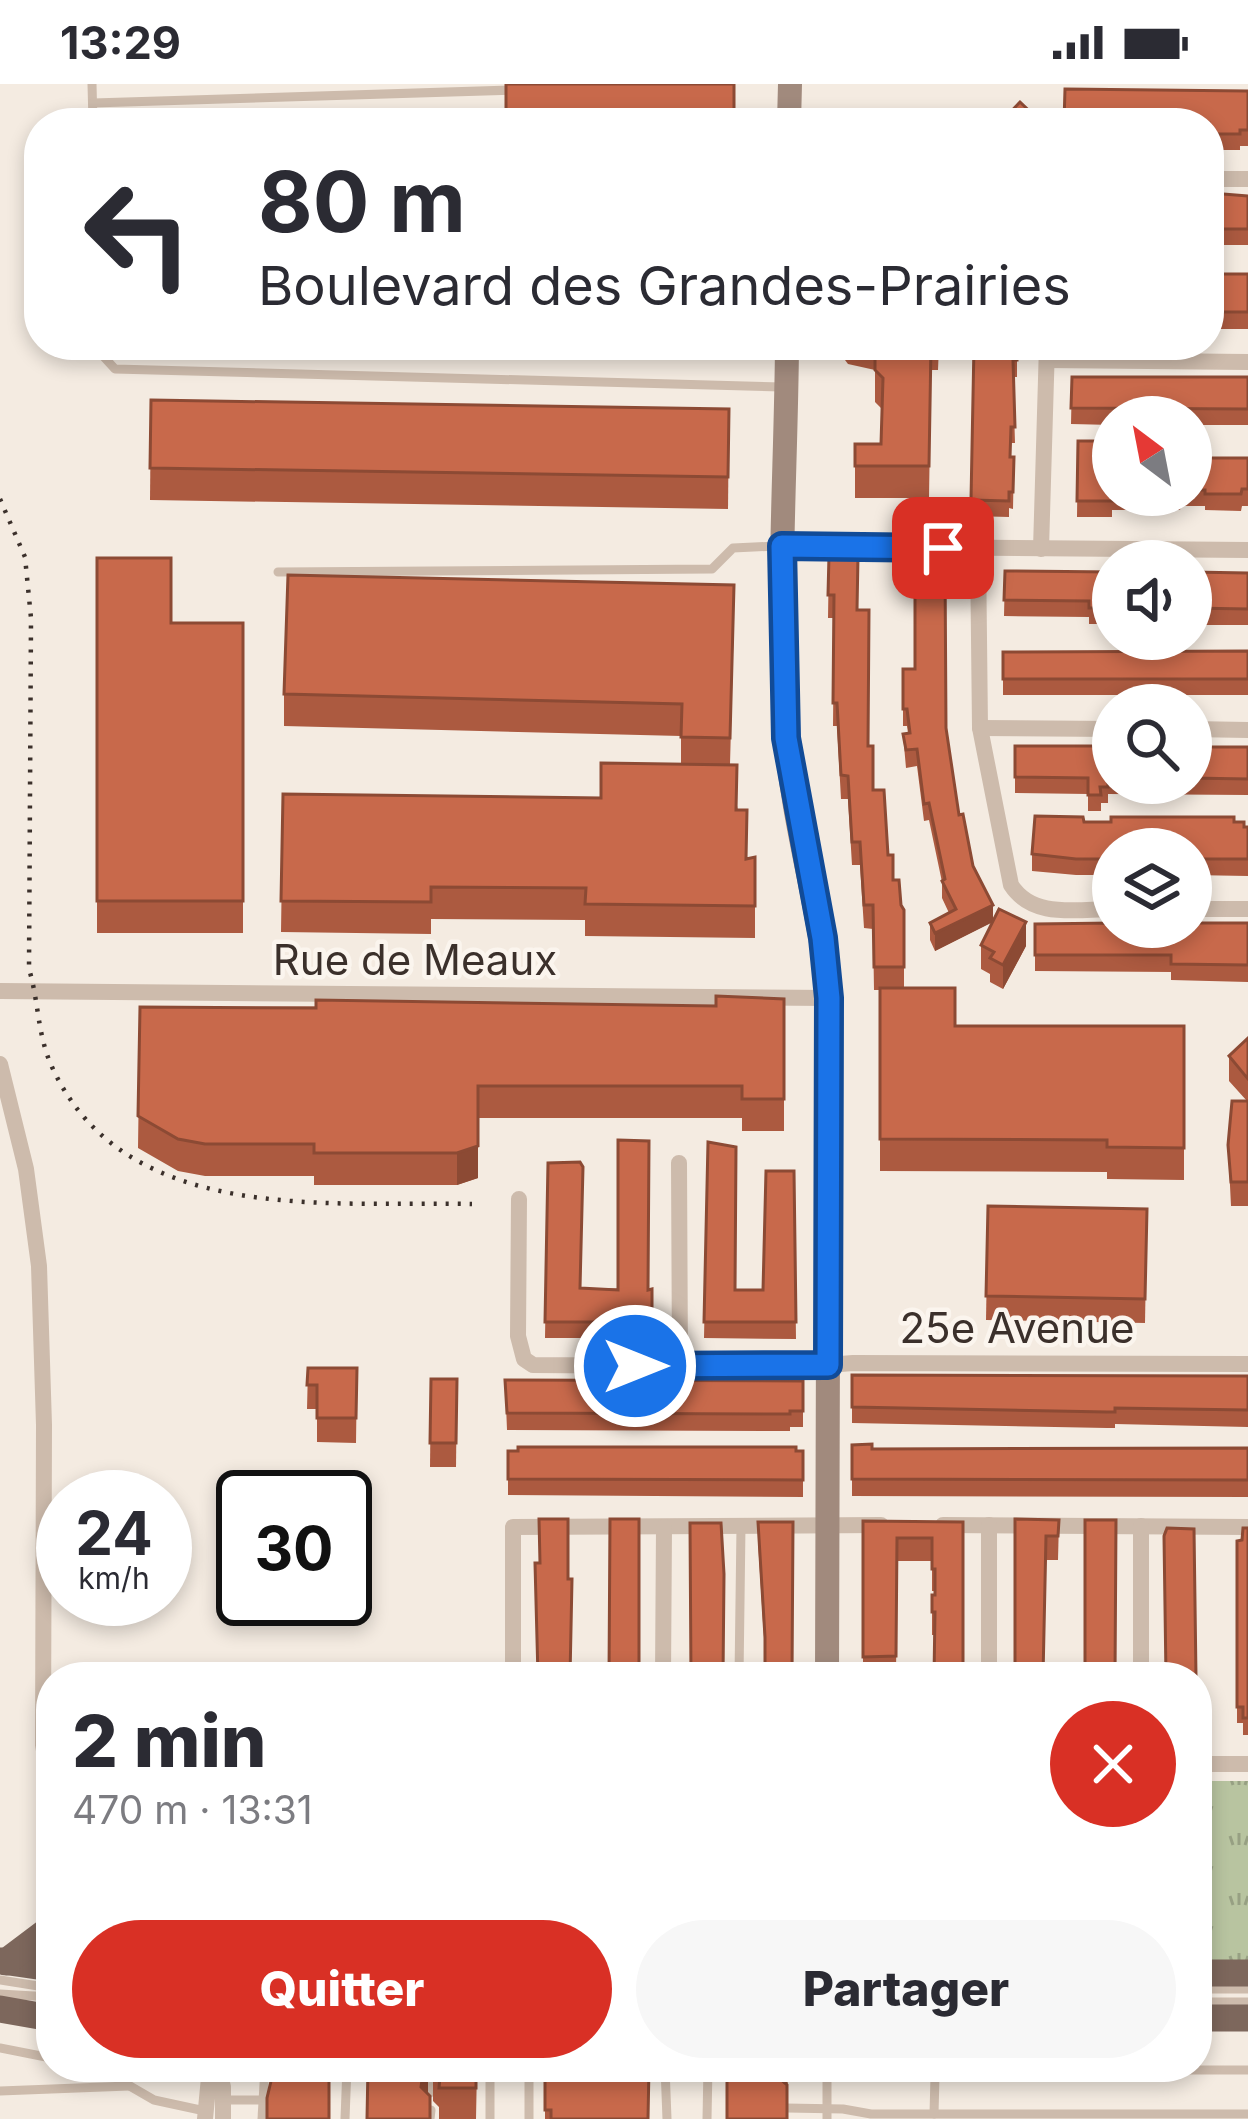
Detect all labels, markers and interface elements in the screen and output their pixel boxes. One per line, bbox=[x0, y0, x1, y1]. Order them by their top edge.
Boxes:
text: 13:29 bbox=[60, 15, 181, 70]
text: 80 m bbox=[258, 151, 466, 252]
icon: left bbox=[60, 156, 216, 312]
text: Boulevard des Grandes-Prairies bbox=[258, 253, 1071, 318]
north arrow bbox=[1092, 396, 1212, 516]
map controls bbox=[1092, 396, 1212, 948]
pin bbox=[892, 497, 994, 599]
icon: arrive bbox=[910, 515, 976, 581]
button: sound bbox=[1092, 540, 1212, 660]
button: search bbox=[1092, 684, 1212, 804]
button: layers bbox=[1092, 828, 1212, 948]
street label: Rue de Meaux bbox=[273, 934, 557, 985]
street label: 25e Avenue bbox=[900, 1302, 1134, 1353]
position arrow bbox=[572, 1303, 698, 1429]
speed limit sign: 30 bbox=[216, 1470, 372, 1626]
text: 24 bbox=[75, 1497, 153, 1569]
text: km/h bbox=[78, 1560, 150, 1596]
text: 2 min bbox=[72, 1697, 267, 1784]
button: close bbox=[1050, 1701, 1176, 1827]
text: 470 m · 13:31 bbox=[72, 1786, 313, 1833]
button: Quitter bbox=[72, 1920, 612, 2058]
button: Partager bbox=[636, 1920, 1176, 2058]

